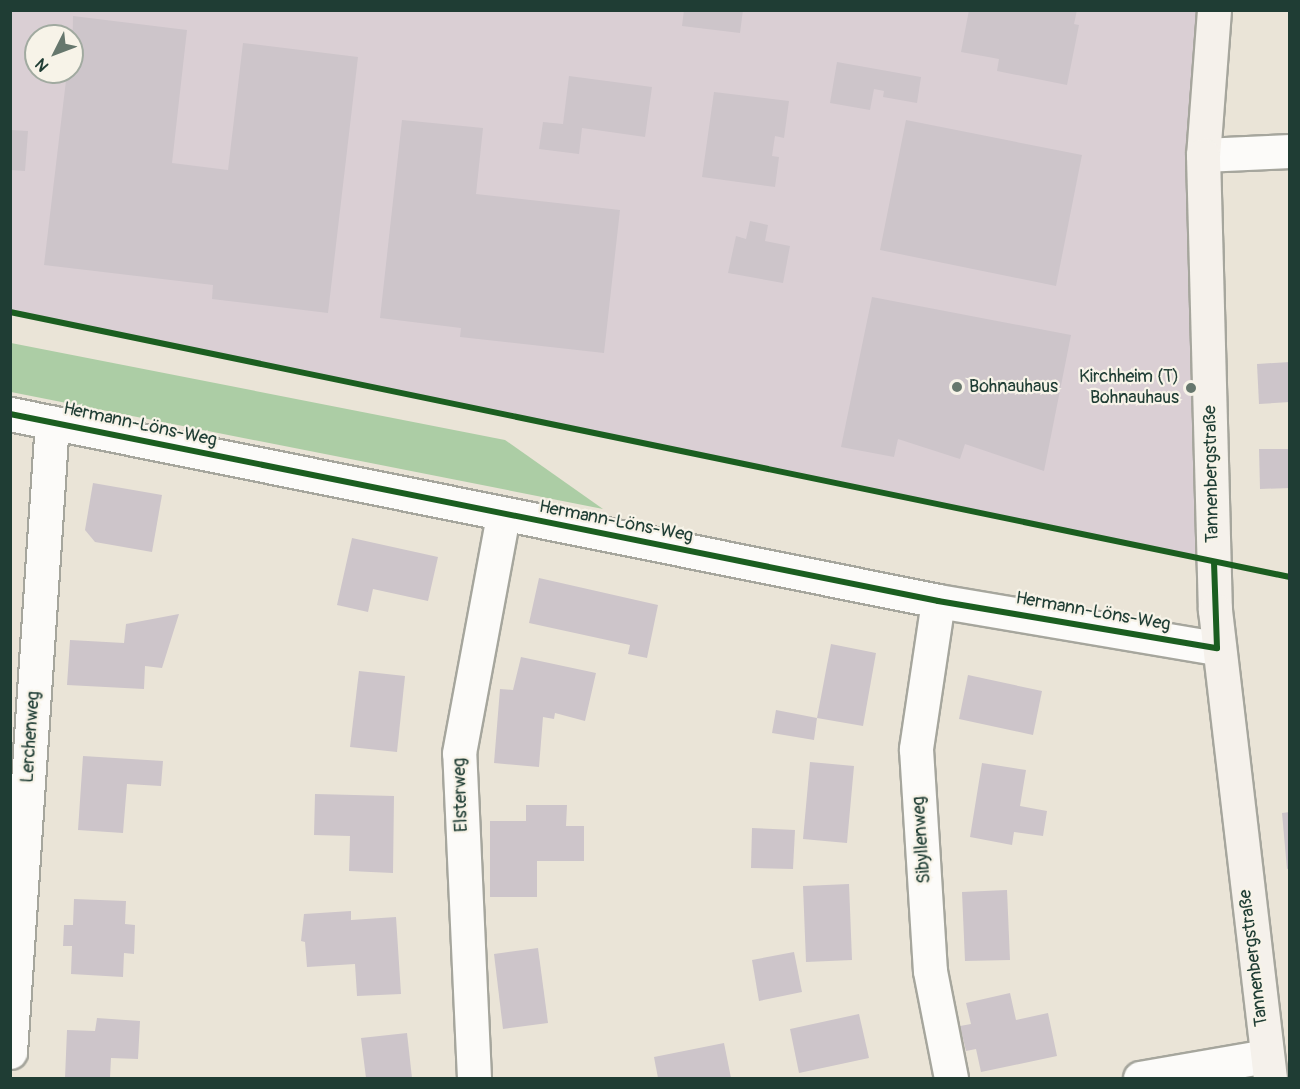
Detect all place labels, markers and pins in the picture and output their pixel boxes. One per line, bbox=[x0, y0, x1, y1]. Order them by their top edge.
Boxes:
place label: Kirchheim (T) Bohnauhaus bbox=[1079, 367, 1179, 410]
place label: Bohnauhaus bbox=[969, 376, 1058, 398]
marker: Bohnauhaus bbox=[950, 380, 964, 394]
marker: Kirchheim (T) Bohnauhaus bbox=[1184, 381, 1198, 395]

